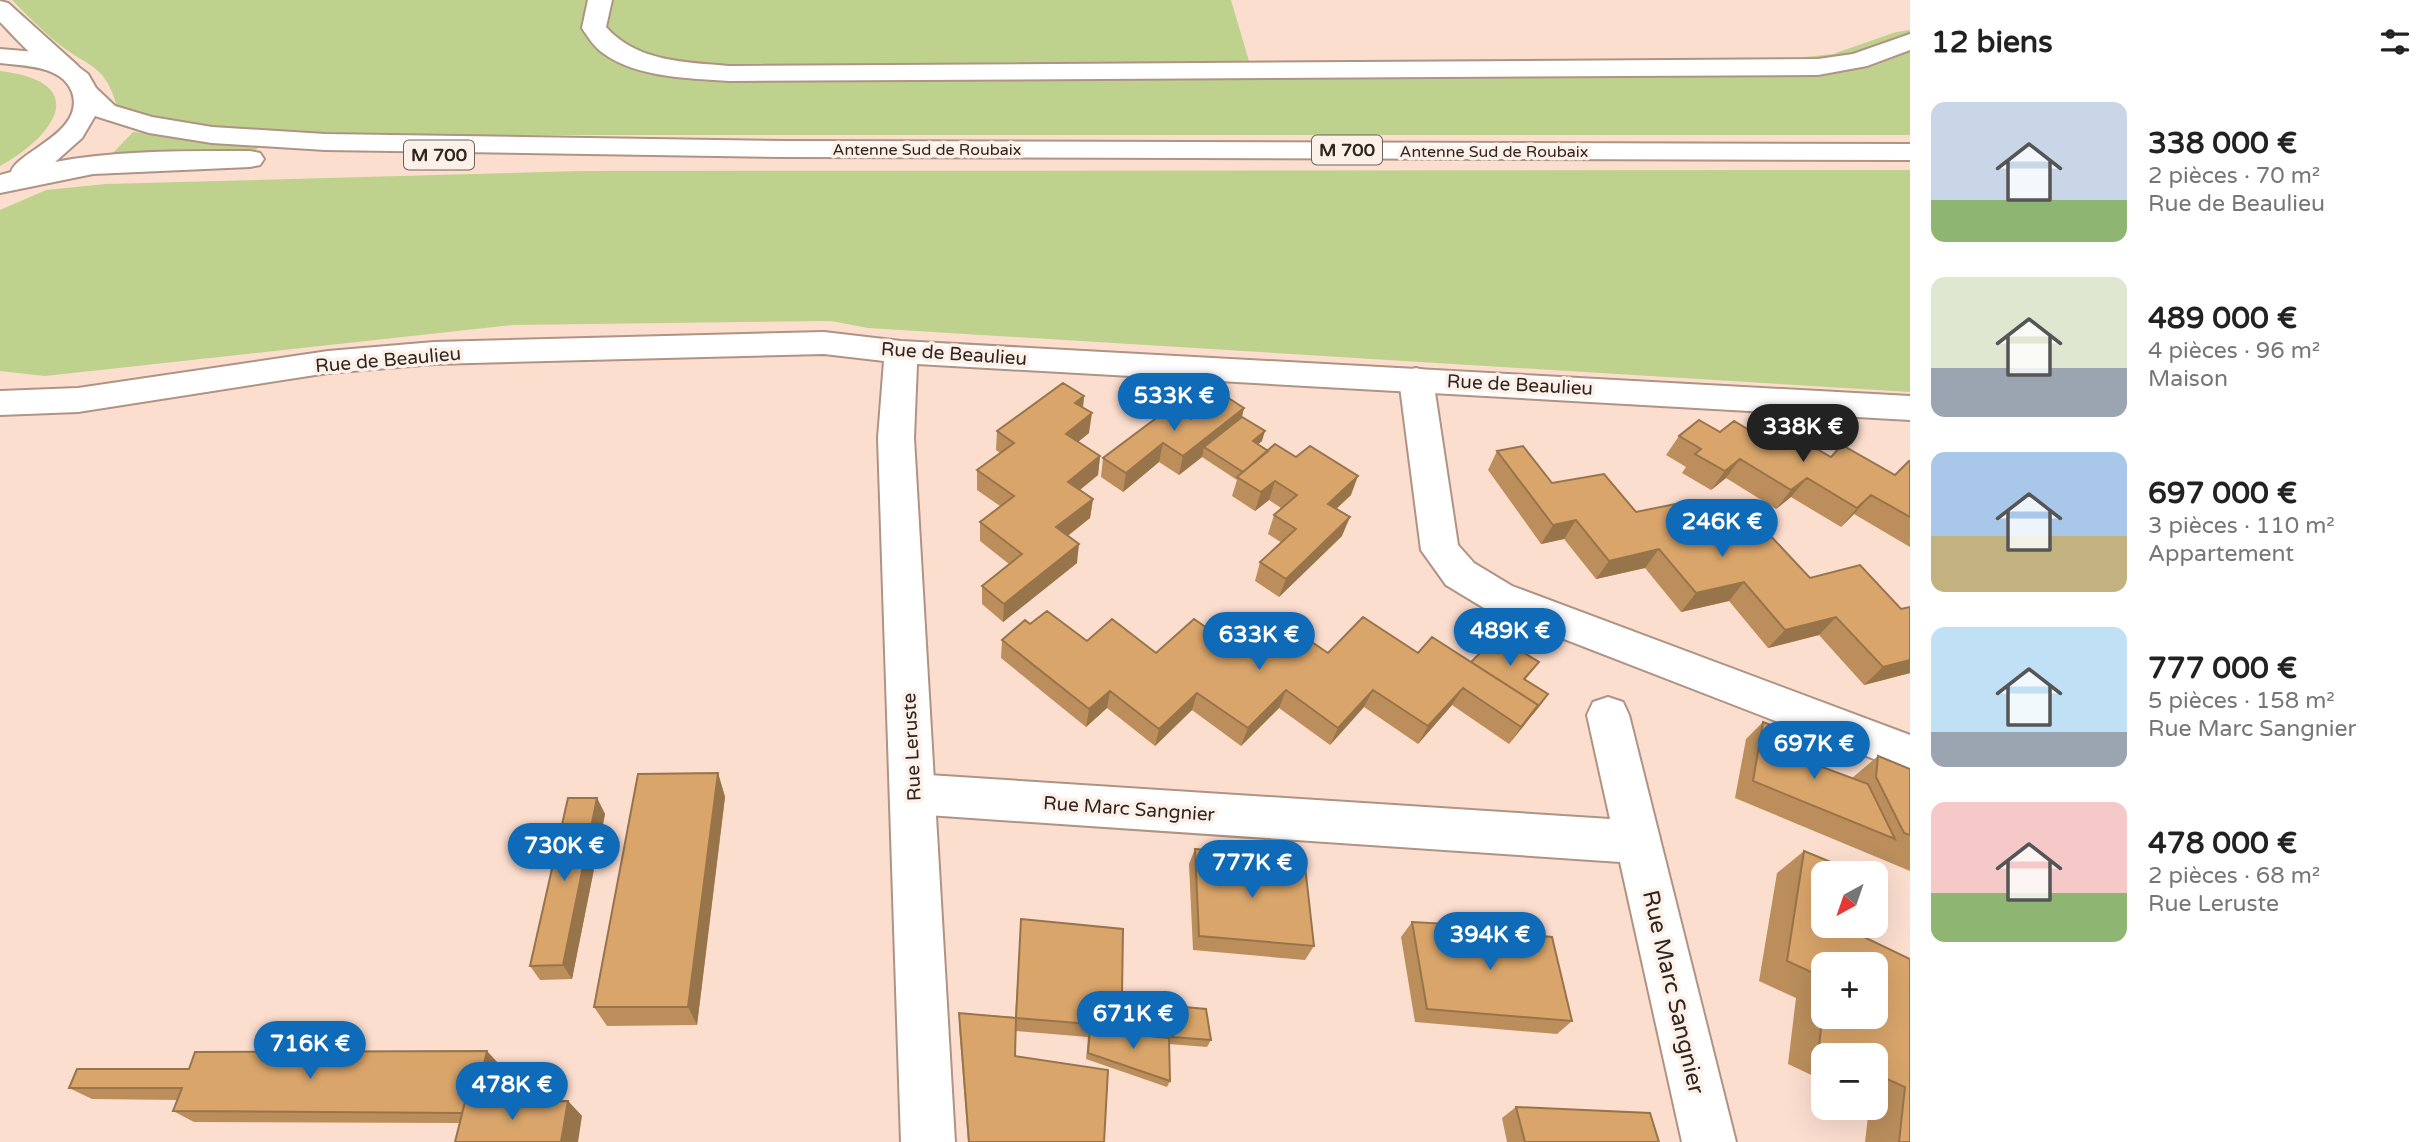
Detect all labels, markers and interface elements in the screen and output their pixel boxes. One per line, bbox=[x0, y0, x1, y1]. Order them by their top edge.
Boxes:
icon: filters bbox=[2376, 23, 2414, 61]
text: 12 biens bbox=[1931, 24, 2053, 61]
text: 338 000 € bbox=[2148, 125, 2297, 162]
icon: home bbox=[1987, 130, 2071, 214]
road number: M 700 bbox=[1312, 135, 1382, 164]
road number: M 700 bbox=[404, 140, 474, 170]
street label: Antenne Sud de Roubaix bbox=[833, 140, 1021, 160]
street label: Antenne Sud de Roubaix bbox=[1400, 142, 1588, 162]
text: 2 pièces · 70 m² bbox=[2148, 162, 2320, 190]
text: Rue de Beaulieu bbox=[2148, 190, 2325, 218]
text: 489 000 € bbox=[2148, 300, 2297, 337]
icon: home bbox=[1987, 305, 2071, 389]
text: 4 pièces · 96 m² bbox=[2148, 337, 2320, 365]
street label: Rue de Beaulieu bbox=[880, 338, 1028, 370]
street label: Rue de Beaulieu bbox=[314, 343, 462, 377]
text: Maison bbox=[2148, 365, 2228, 393]
street label: Rue de Beaulieu bbox=[1446, 370, 1594, 400]
pin: 533K € bbox=[1117, 374, 1231, 433]
text: 533K € bbox=[1134, 382, 1214, 410]
pin: 338K € bbox=[1746, 405, 1860, 464]
text: 338K € bbox=[1763, 413, 1843, 441]
text: 697 000 € bbox=[2148, 475, 2297, 512]
icon: home bbox=[1987, 480, 2071, 564]
pin: 246K € bbox=[1665, 500, 1779, 559]
text: 246K € bbox=[1682, 508, 1762, 536]
text: 3 pièces · 110 m² bbox=[2148, 512, 2335, 540]
text: Appartement bbox=[2148, 540, 2294, 568]
pin: 489K € bbox=[1453, 608, 1567, 668]
pin: 633K € bbox=[1202, 612, 1316, 672]
text: 489K € bbox=[1470, 617, 1550, 645]
text: 633K € bbox=[1219, 621, 1299, 649]
text: 777 000 € bbox=[2148, 650, 2297, 687]
icon: home bbox=[1987, 655, 2071, 739]
text: 5 pièces · 158 m² bbox=[2148, 687, 2335, 715]
street label: Rue Leruste bbox=[898, 692, 926, 802]
text: Rue Marc Sangnier bbox=[2148, 715, 2356, 743]
pin: 697K € bbox=[1757, 722, 1871, 781]
text: 697K € bbox=[1774, 730, 1854, 758]
street label: Rue Marc Sangnier bbox=[1042, 792, 1216, 826]
pin: 730K € bbox=[507, 824, 621, 883]
text: 478 000 € bbox=[2148, 825, 2297, 862]
icon: home bbox=[1987, 830, 2071, 914]
text: 730K € bbox=[524, 832, 604, 860]
pin: 777K € bbox=[1195, 841, 1309, 900]
text: 777K € bbox=[1212, 849, 1292, 877]
north arrow bbox=[1811, 861, 1888, 938]
map controls bbox=[1811, 861, 1888, 1120]
text: 2 pièces · 68 m² bbox=[2148, 862, 2320, 890]
street label: Rue Marc Sangnier bbox=[1636, 888, 1710, 1097]
text: Rue Leruste bbox=[2148, 890, 2279, 918]
pin: 394K € bbox=[1433, 912, 1547, 972]
text: 394K € bbox=[1450, 921, 1530, 949]
button: + bbox=[1811, 952, 1888, 1029]
pin: 671K € bbox=[1076, 992, 1190, 1051]
text: 671K € bbox=[1093, 1000, 1173, 1028]
pin: 716K € bbox=[253, 1021, 367, 1081]
text: 716K € bbox=[270, 1030, 350, 1058]
button: − bbox=[1811, 1043, 1888, 1120]
pin: 478K € bbox=[455, 1062, 569, 1122]
text: 478K € bbox=[472, 1071, 552, 1099]

